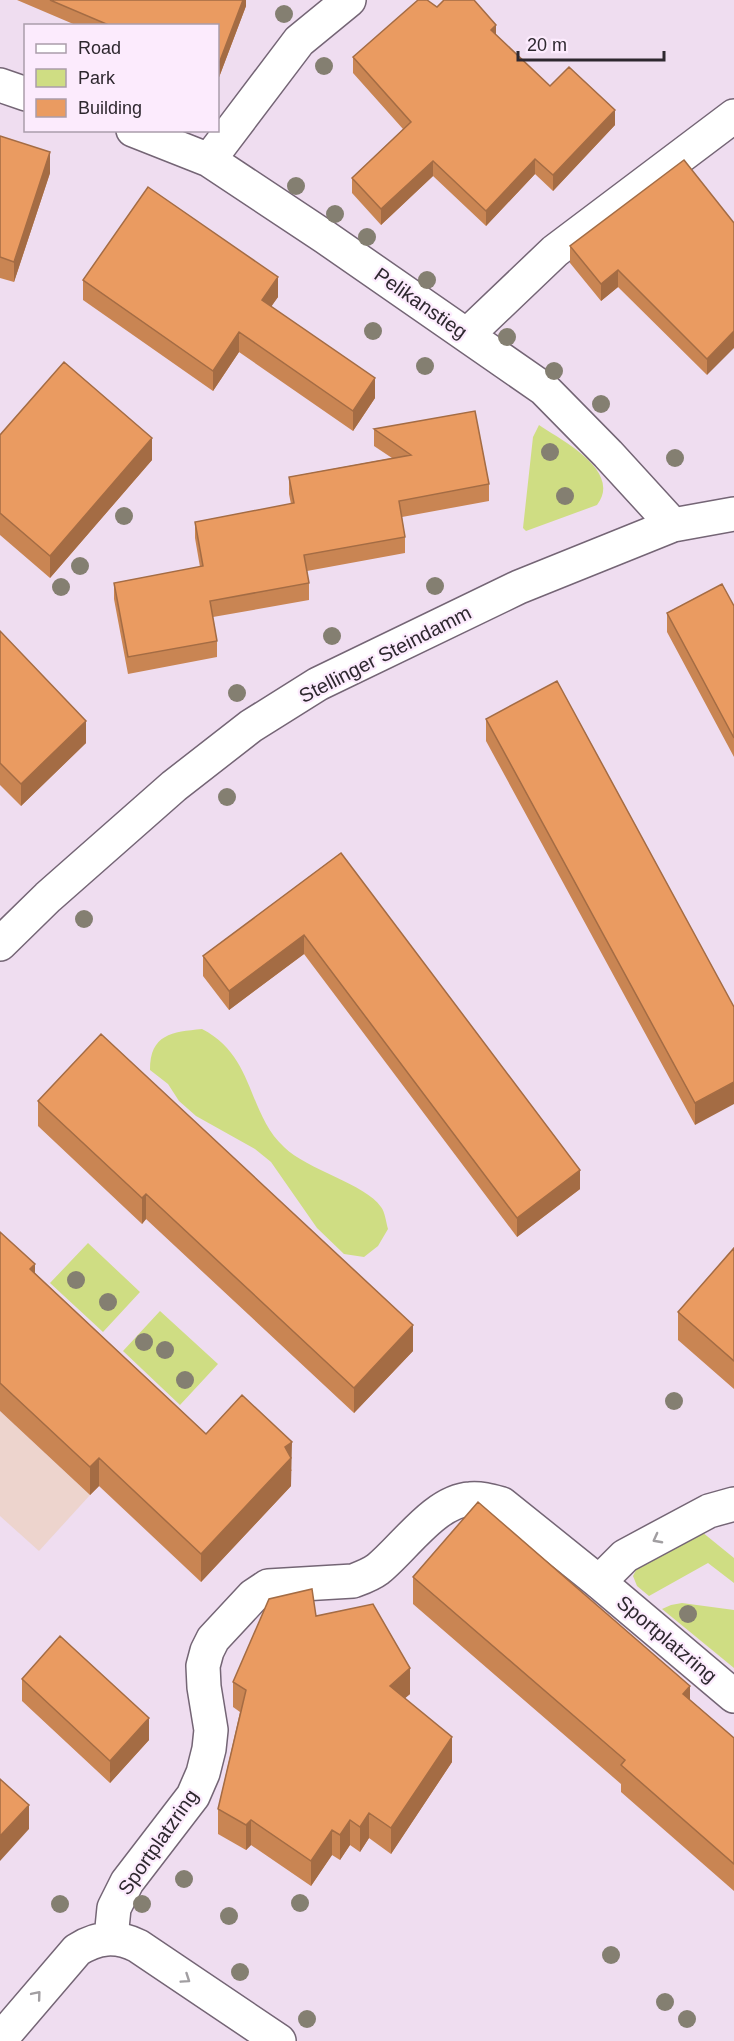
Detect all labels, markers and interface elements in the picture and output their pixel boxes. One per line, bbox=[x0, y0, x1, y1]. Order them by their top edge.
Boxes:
legend bbox=[24, 24, 219, 132]
scale bar bbox=[518, 24, 664, 62]
text: 20 m bbox=[527, 35, 567, 55]
text: Road bbox=[78, 38, 121, 58]
text: Park bbox=[78, 68, 116, 88]
text: Building bbox=[78, 98, 142, 118]
street label: Pelikanstieg bbox=[371, 263, 471, 343]
street label: Stellinger Steindamm bbox=[295, 601, 475, 707]
one-way arrow bbox=[653, 1532, 664, 1543]
street label: Sportplatzring bbox=[613, 1591, 721, 1687]
street label: Sportplatzring bbox=[114, 1785, 202, 1899]
one-way arrow bbox=[179, 1972, 190, 1983]
one-way arrow bbox=[30, 1991, 41, 2002]

